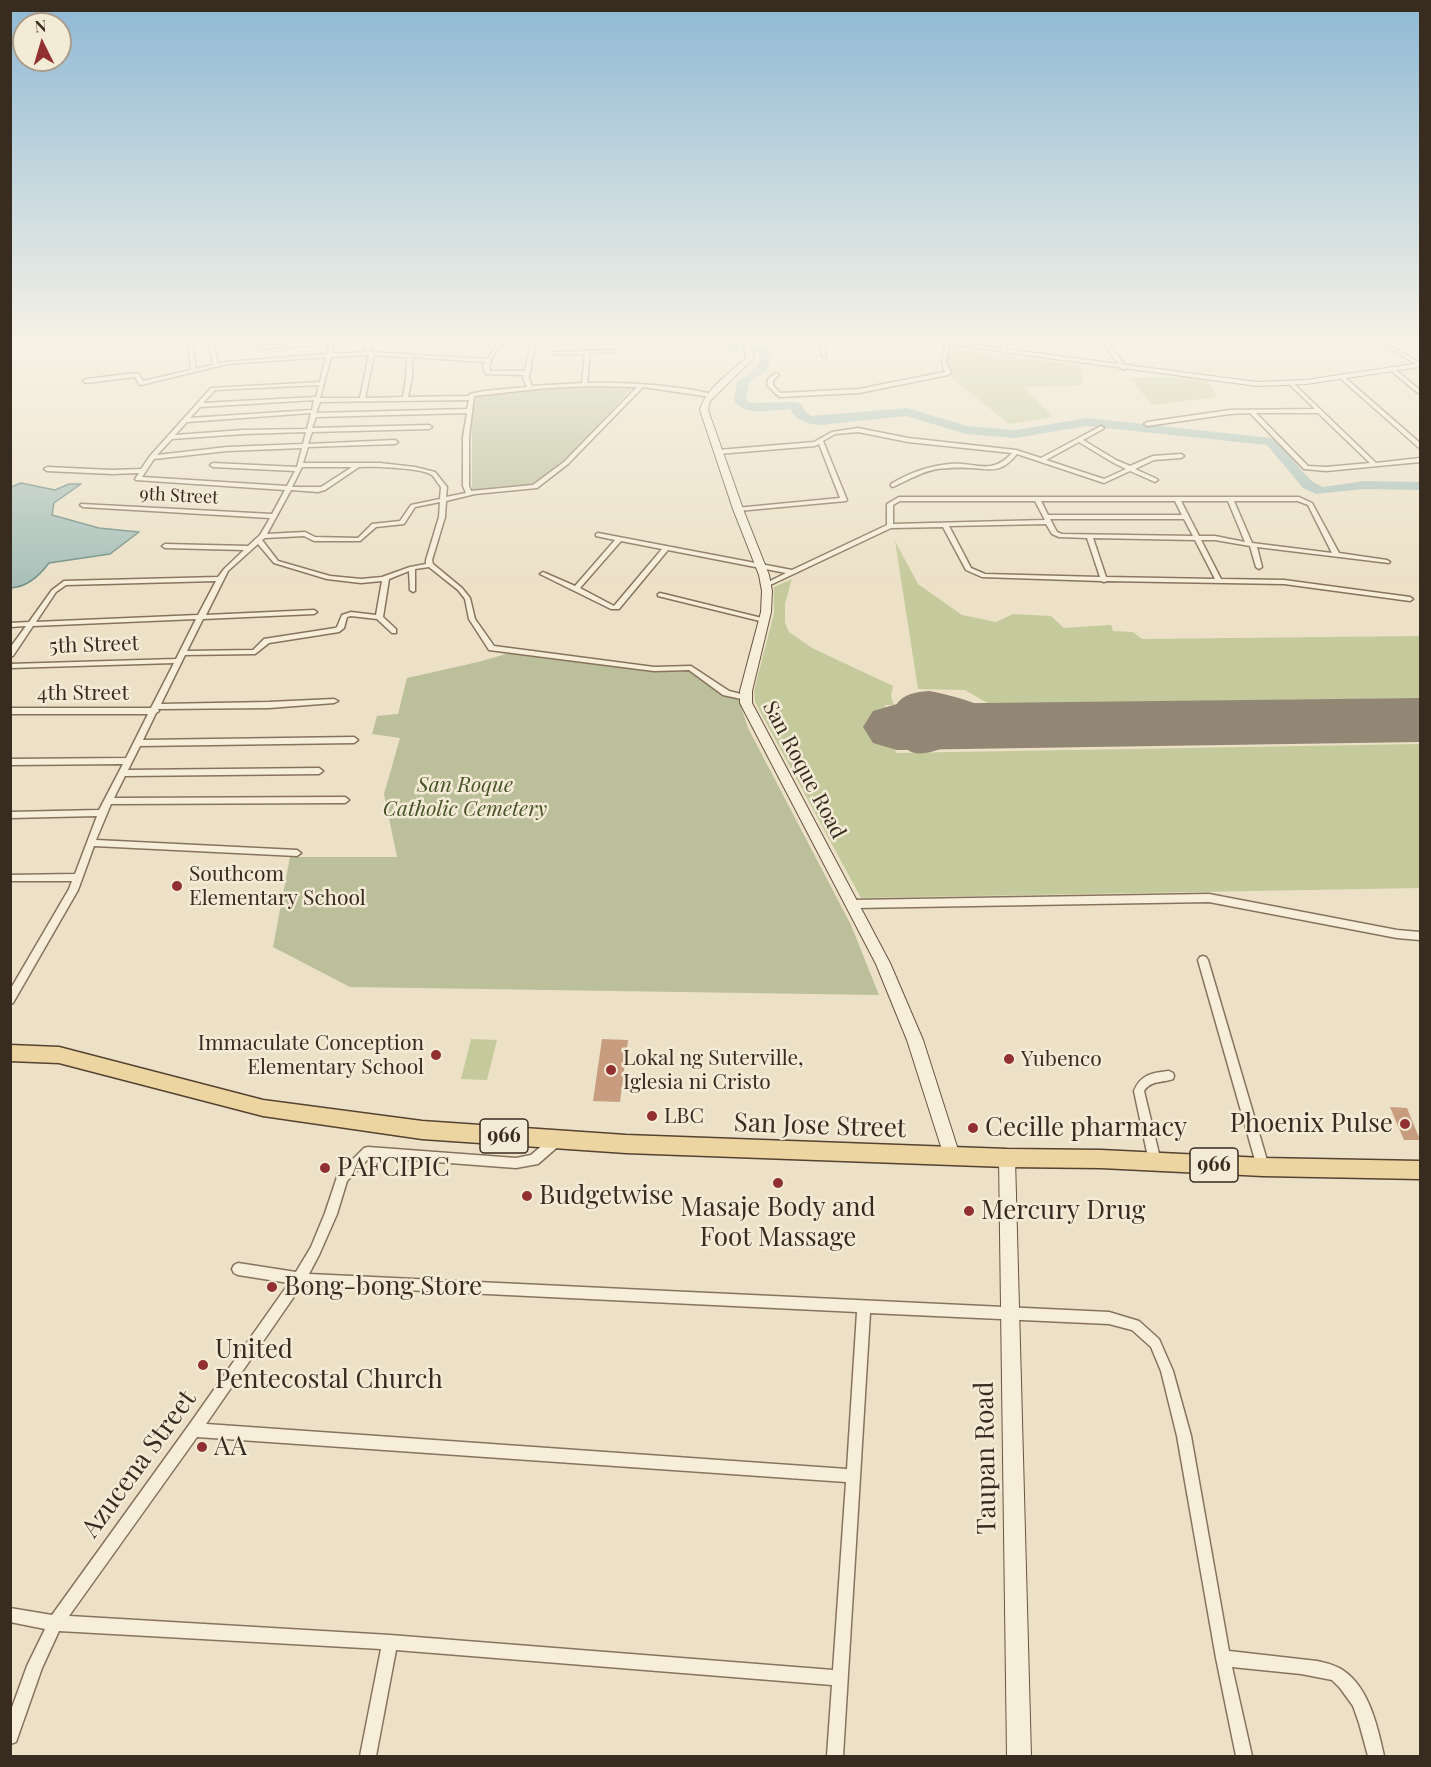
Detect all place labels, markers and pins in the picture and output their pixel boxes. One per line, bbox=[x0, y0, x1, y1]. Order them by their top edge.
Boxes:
place label: Southcom Elementary School bbox=[189, 861, 366, 911]
marker: Southcom Elementary School bbox=[170, 879, 184, 893]
place label: Immaculate Conception Elementary School bbox=[198, 1030, 424, 1080]
place label: Lokal ng Suterville, Iglesia ni Cristo bbox=[623, 1045, 804, 1095]
place label: Yubenco bbox=[1021, 1046, 1102, 1072]
marker: Immaculate Conception Elementary School bbox=[429, 1048, 443, 1062]
marker: Yubenco bbox=[1002, 1052, 1016, 1066]
marker: Lokal ng Suterville, Iglesia ni Cristo bbox=[604, 1063, 618, 1077]
place label: LBC bbox=[664, 1103, 704, 1129]
place label: Phoenix Pulse bbox=[1230, 1108, 1393, 1140]
marker: LBC bbox=[645, 1109, 659, 1123]
place label: Cecille pharmacy bbox=[985, 1112, 1187, 1144]
marker: Phoenix Pulse bbox=[1398, 1117, 1412, 1131]
marker: Cecille pharmacy bbox=[966, 1121, 980, 1135]
place label: PAFCIPIC bbox=[337, 1152, 450, 1184]
marker: PAFCIPIC bbox=[318, 1161, 332, 1175]
marker: Masaje Body and Foot Massage bbox=[771, 1176, 785, 1190]
place label: Budgetwise bbox=[539, 1180, 674, 1212]
marker: Budgetwise bbox=[520, 1189, 534, 1203]
place label: Masaje Body and Foot Massage bbox=[680, 1192, 876, 1254]
place label: Mercury Drug bbox=[981, 1195, 1145, 1227]
marker: Mercury Drug bbox=[962, 1204, 976, 1218]
place label: Bong-bong Store bbox=[284, 1271, 482, 1303]
marker: Bong-bong Store bbox=[265, 1280, 279, 1294]
place label: United Pentecostal Church bbox=[215, 1334, 443, 1396]
marker: United Pentecostal Church bbox=[196, 1358, 210, 1372]
place label: AA bbox=[214, 1431, 247, 1463]
marker: AA bbox=[195, 1440, 209, 1454]

